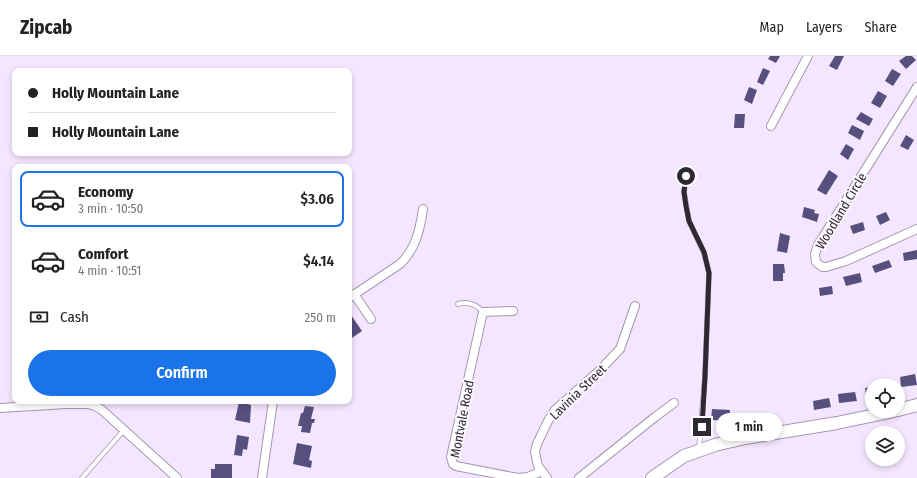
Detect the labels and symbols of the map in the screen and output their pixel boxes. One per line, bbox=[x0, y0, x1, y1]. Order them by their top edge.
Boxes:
route start bbox=[677, 167, 695, 185]
street label: Woodland Circle bbox=[812, 170, 870, 252]
street label: Lavinia Street bbox=[547, 361, 610, 423]
street label: Montvale Road bbox=[447, 379, 477, 459]
callout: 1 min bbox=[716, 413, 782, 441]
route end bbox=[693, 418, 711, 436]

